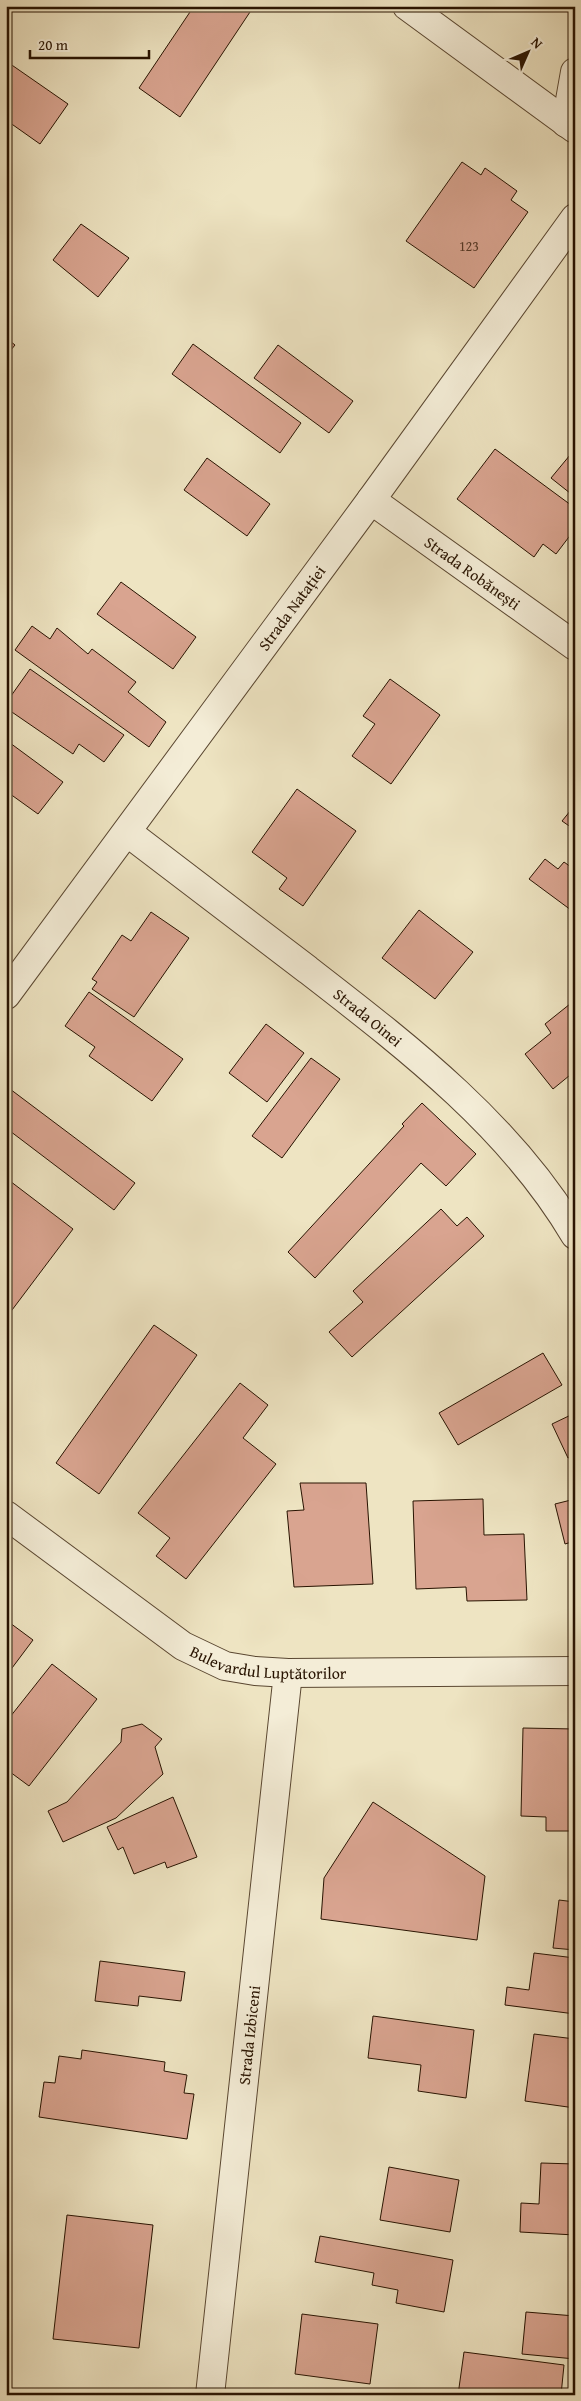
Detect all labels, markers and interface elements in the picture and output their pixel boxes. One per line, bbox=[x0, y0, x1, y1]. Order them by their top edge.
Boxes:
scale bar bbox=[30, 28, 149, 60]
north arrow bbox=[504, 28, 554, 78]
text: N bbox=[527, 32, 548, 54]
text: 20 m bbox=[38, 34, 69, 55]
house number: 123 bbox=[459, 236, 479, 256]
street label: Strada Robănești bbox=[420, 530, 526, 616]
street label: Strada Natației bbox=[252, 560, 331, 655]
street label: Strada Oinei bbox=[328, 982, 408, 1053]
street label: Bulevardul Luptătorilor bbox=[186, 1639, 347, 1685]
street label: Strada Izbiceni bbox=[232, 1984, 266, 2086]

